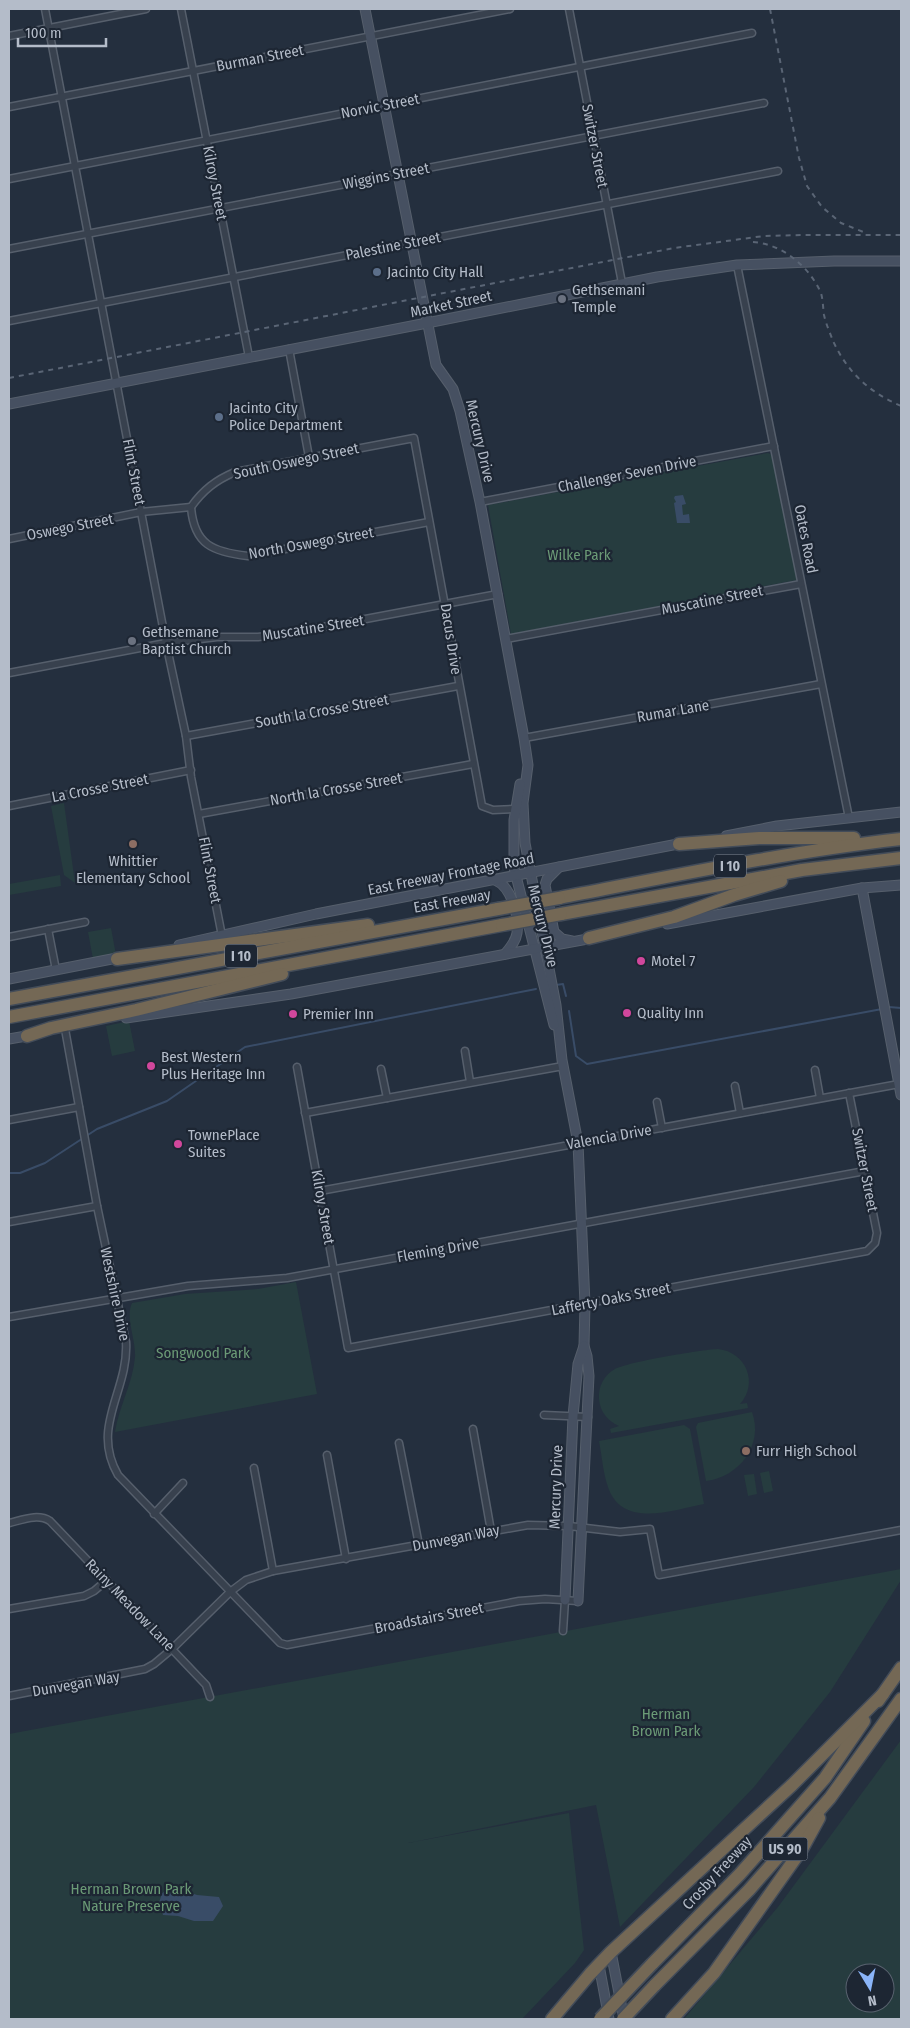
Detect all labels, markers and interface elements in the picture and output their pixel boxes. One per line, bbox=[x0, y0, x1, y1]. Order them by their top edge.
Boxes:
scale bar bbox=[18, 15, 105, 47]
text: 100 m bbox=[25, 24, 62, 42]
street label: Burman Street bbox=[215, 41, 305, 75]
street label: Norvic Street bbox=[339, 90, 421, 122]
street label: Switzer Street bbox=[578, 103, 612, 189]
street label: Kilroy Street bbox=[199, 144, 231, 222]
street label: Wiggins Street bbox=[341, 159, 431, 193]
street label: Palestine Street bbox=[344, 228, 442, 264]
place label: Jacinto City Hall bbox=[387, 263, 483, 281]
marker: Jacinto City Hall bbox=[371, 266, 383, 278]
place label: Gethsemani Temple bbox=[572, 281, 645, 316]
street label: Market Street bbox=[409, 287, 493, 321]
marker: Gethsemani Temple bbox=[556, 293, 568, 305]
street label: Mercury Drive bbox=[462, 398, 498, 484]
place label: Jacinto City Police Department bbox=[229, 399, 342, 434]
marker: Jacinto City Police Department bbox=[213, 411, 225, 423]
street label: Flint Street bbox=[119, 437, 149, 507]
street label: South Oswego Street bbox=[232, 439, 360, 483]
street label: Challenger Seven Drive bbox=[556, 452, 698, 496]
street label: Oates Road bbox=[791, 503, 821, 575]
street label: Oswego Street bbox=[25, 510, 115, 544]
street label: North Oswego Street bbox=[247, 523, 375, 563]
park label: Wilke Park bbox=[547, 546, 611, 564]
street label: Muscatine Street bbox=[660, 581, 764, 619]
street label: Dacus Drive bbox=[436, 602, 466, 676]
street label: Muscatine Street bbox=[261, 611, 365, 645]
place label: Gethsemane Baptist Church bbox=[142, 623, 231, 658]
marker: Gethsemane Baptist Church bbox=[126, 635, 138, 647]
street label: South la Crosse Street bbox=[254, 690, 390, 732]
street label: Rumar Lane bbox=[636, 696, 710, 726]
street label: North la Crosse Street bbox=[269, 768, 404, 809]
street label: La Crosse Street bbox=[50, 770, 150, 806]
street label: Flint Street bbox=[195, 835, 225, 905]
marker: Whittier Elementary School bbox=[127, 838, 139, 850]
street label: East Freeway Frontage Road bbox=[366, 849, 536, 899]
place label: Whittier Elementary School bbox=[76, 852, 190, 887]
road number: I 10 bbox=[714, 854, 746, 878]
street label: Mercury Drive bbox=[524, 883, 562, 969]
street label: East Freeway bbox=[412, 885, 492, 917]
road number: I 10 bbox=[225, 944, 257, 968]
place label: Motel 7 bbox=[651, 952, 695, 970]
marker: Motel 7 bbox=[635, 955, 647, 967]
place label: Quality Inn bbox=[637, 1004, 704, 1022]
place label: Premier Inn bbox=[303, 1005, 374, 1023]
marker: Quality Inn bbox=[621, 1007, 633, 1019]
marker: Premier Inn bbox=[287, 1008, 299, 1020]
place label: Best Western Plus Heritage Inn bbox=[161, 1048, 265, 1083]
marker: Best Western Plus Heritage Inn bbox=[145, 1060, 157, 1072]
street label: Valencia Drive bbox=[565, 1121, 653, 1153]
place label: TownePlace Suites bbox=[188, 1126, 260, 1161]
street label: Switzer Street bbox=[848, 1127, 882, 1213]
marker: TownePlace Suites bbox=[172, 1138, 184, 1150]
street label: Kilroy Street bbox=[308, 1168, 338, 1246]
street label: Fleming Drive bbox=[395, 1234, 481, 1266]
street label: Westshire Drive bbox=[96, 1245, 134, 1343]
street label: Lafferty Oaks Street bbox=[550, 1279, 672, 1319]
park label: Songwood Park bbox=[156, 1344, 250, 1362]
place label: Furr High School bbox=[756, 1442, 857, 1460]
street label: Mercury Drive bbox=[546, 1445, 566, 1529]
marker: Furr High School bbox=[740, 1445, 752, 1457]
street label: Dunvegan Way bbox=[411, 1521, 501, 1555]
street label: Rainy Meadow Lane bbox=[82, 1555, 178, 1655]
street label: Broadstairs Street bbox=[373, 1599, 485, 1637]
street label: Dunvegan Way bbox=[31, 1667, 121, 1701]
park label: Herman Brown Park bbox=[632, 1705, 700, 1740]
street label: Crosby Freeway bbox=[678, 1832, 756, 1913]
road number: US 90 bbox=[762, 1838, 808, 1860]
park label: Herman Brown Park Nature Preserve bbox=[71, 1880, 191, 1915]
north arrow bbox=[845, 1963, 895, 2013]
text: N bbox=[867, 1991, 878, 2009]

